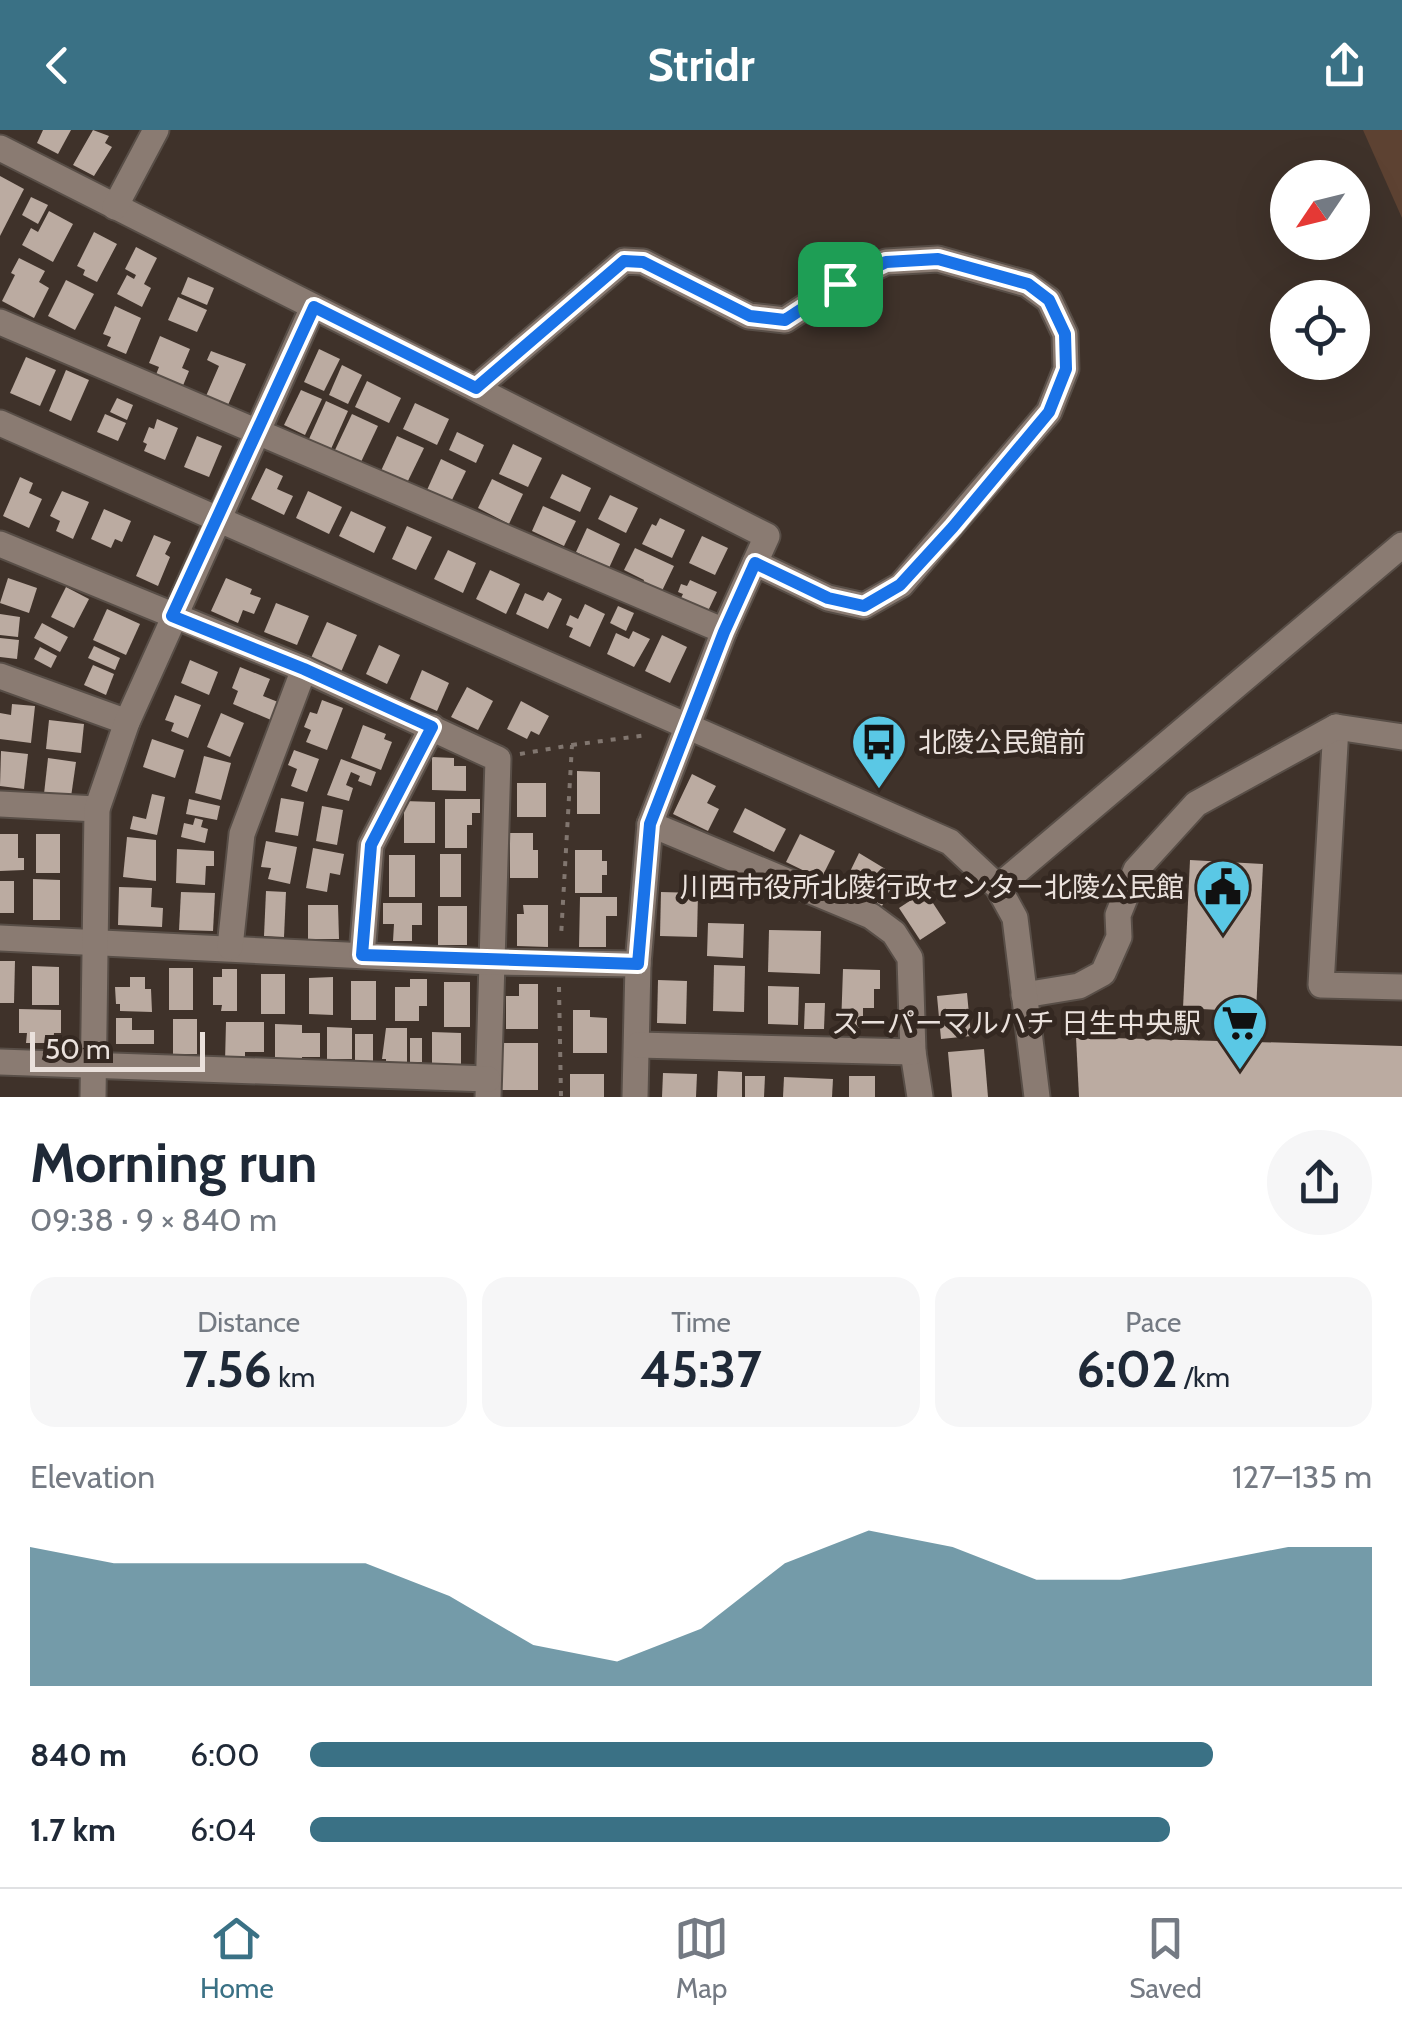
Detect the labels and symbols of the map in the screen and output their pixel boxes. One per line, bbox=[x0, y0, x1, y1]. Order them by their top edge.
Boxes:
north arrow bbox=[1270, 160, 1370, 260]
pin bbox=[798, 242, 883, 327]
bus stop icon: 北陵公民館前 bbox=[849, 712, 909, 791]
place label: 北陵公民館前 bbox=[918, 725, 1086, 759]
public building icon: 川西市役所北陵行政センター北陵公民館 bbox=[1193, 857, 1253, 936]
place label: 川西市役所北陵行政センター北陵公民館 bbox=[680, 870, 1184, 904]
supermarket icon: スーパーマルハチ 日生中央駅 bbox=[1210, 993, 1270, 1072]
place label: スーパーマルハチ 日生中央駅 bbox=[831, 1006, 1201, 1040]
scale bar bbox=[30, 1027, 205, 1071]

